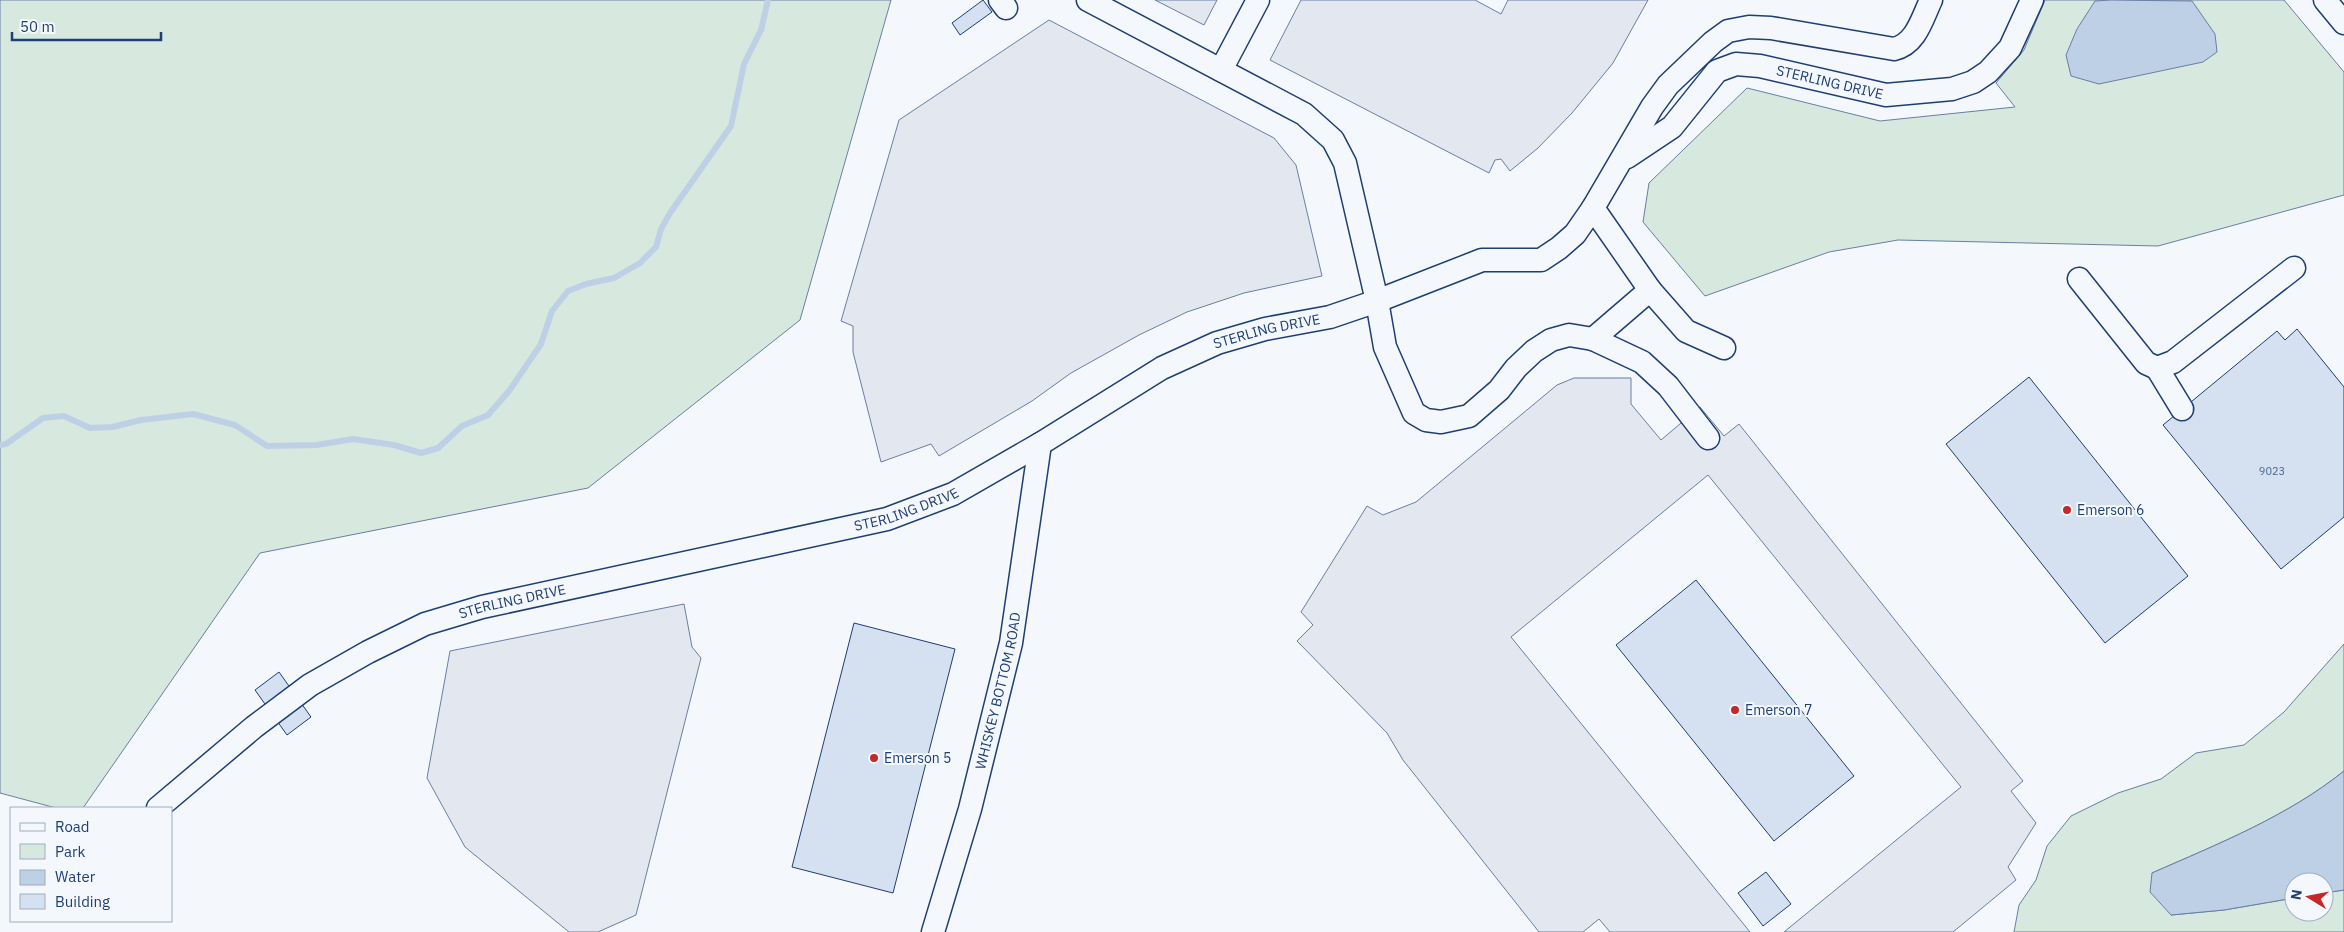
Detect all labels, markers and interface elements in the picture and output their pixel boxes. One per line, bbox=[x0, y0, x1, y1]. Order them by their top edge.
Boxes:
scale bar bbox=[12, 10, 161, 42]
text: 50 m bbox=[20, 17, 55, 36]
street label: STERLING DRIVE bbox=[1775, 61, 1885, 103]
street label: STERLING DRIVE bbox=[1211, 310, 1322, 353]
house number: 9023 bbox=[2259, 464, 2285, 478]
street label: STERLING DRIVE bbox=[852, 484, 962, 535]
place label: Emerson 6 bbox=[2077, 501, 2145, 519]
marker: Emerson 6 bbox=[2061, 504, 2073, 516]
street label: STERLING DRIVE bbox=[456, 580, 567, 622]
street label: WHISKEY BOTTOM ROAD bbox=[971, 611, 1024, 771]
place label: Emerson 7 bbox=[1745, 701, 1813, 719]
marker: Emerson 7 bbox=[1729, 704, 1741, 716]
place label: Emerson 5 bbox=[884, 749, 952, 767]
marker: Emerson 5 bbox=[868, 752, 880, 764]
legend bbox=[10, 807, 172, 922]
text: Road bbox=[55, 817, 90, 836]
text: Park bbox=[55, 842, 85, 861]
text: Water bbox=[55, 867, 96, 886]
north arrow bbox=[2284, 872, 2334, 922]
text: N bbox=[2286, 888, 2306, 901]
text: Building bbox=[55, 892, 110, 911]

